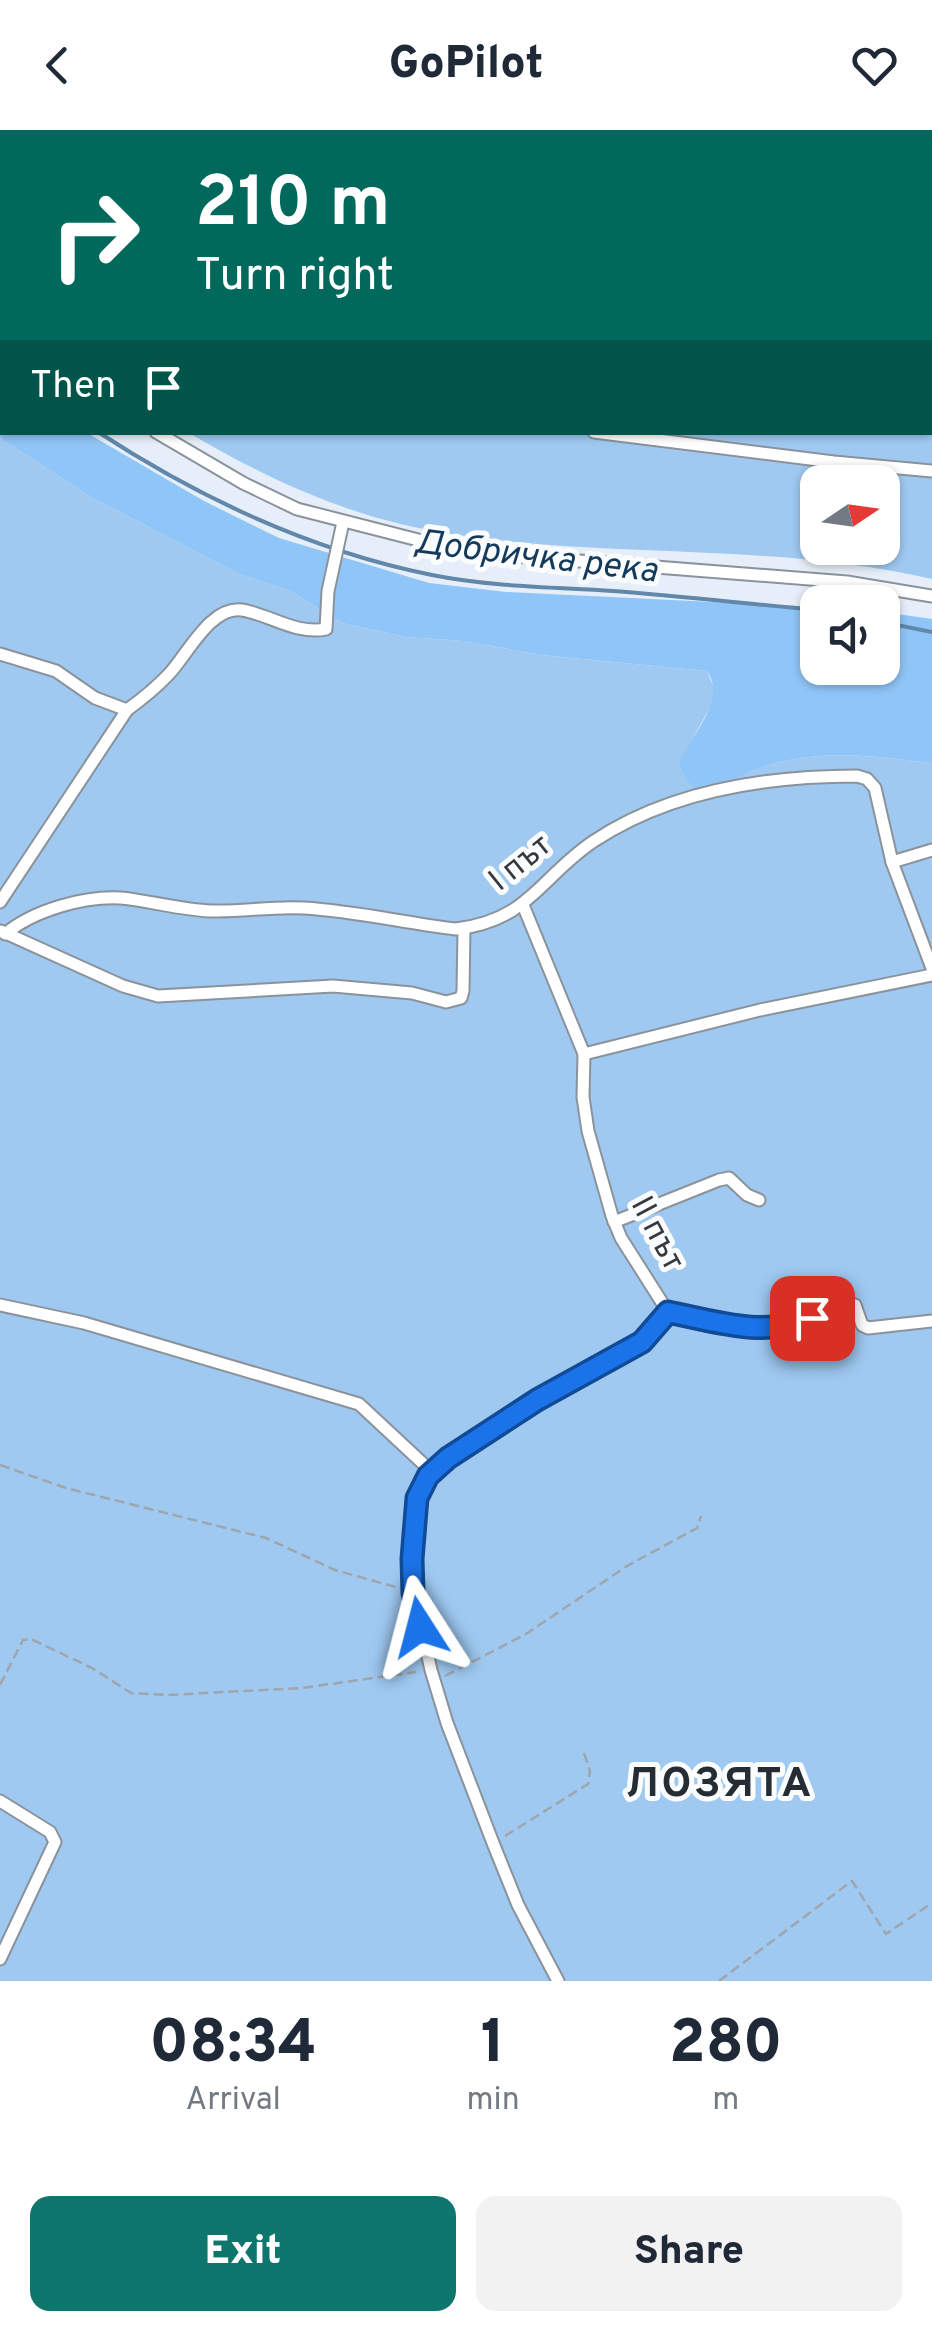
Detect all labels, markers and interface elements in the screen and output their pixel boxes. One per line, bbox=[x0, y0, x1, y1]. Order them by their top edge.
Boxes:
text: GoPilot bbox=[389, 37, 543, 94]
icon: back bbox=[30, 38, 85, 93]
icon: heart bbox=[847, 38, 902, 93]
text: 210 m bbox=[195, 162, 391, 251]
icon: right bbox=[30, 170, 160, 300]
text: Turn right bbox=[195, 249, 394, 306]
icon: arrive bbox=[136, 360, 191, 415]
text: Then bbox=[30, 363, 116, 412]
north arrow bbox=[800, 465, 900, 565]
map controls bbox=[800, 465, 900, 685]
water label: Добричка река bbox=[412, 521, 660, 595]
button: sound bbox=[800, 585, 900, 685]
street label: І път bbox=[482, 827, 560, 901]
street label: ІІ път bbox=[620, 1190, 692, 1278]
pin bbox=[770, 1276, 855, 1361]
icon: arrive bbox=[785, 1291, 840, 1346]
position arrow bbox=[368, 1575, 472, 1679]
district label: ЛОЗЯТА bbox=[626, 1759, 814, 1812]
text: 08:34 bbox=[149, 2008, 317, 2084]
text: 1 bbox=[481, 2008, 505, 2084]
text: 280 bbox=[669, 2008, 783, 2084]
text: Arrival bbox=[186, 2081, 281, 2121]
text: min bbox=[466, 2081, 520, 2121]
text: m bbox=[712, 2081, 739, 2121]
button: Exit bbox=[30, 2196, 456, 2311]
button: Share bbox=[476, 2196, 902, 2311]

